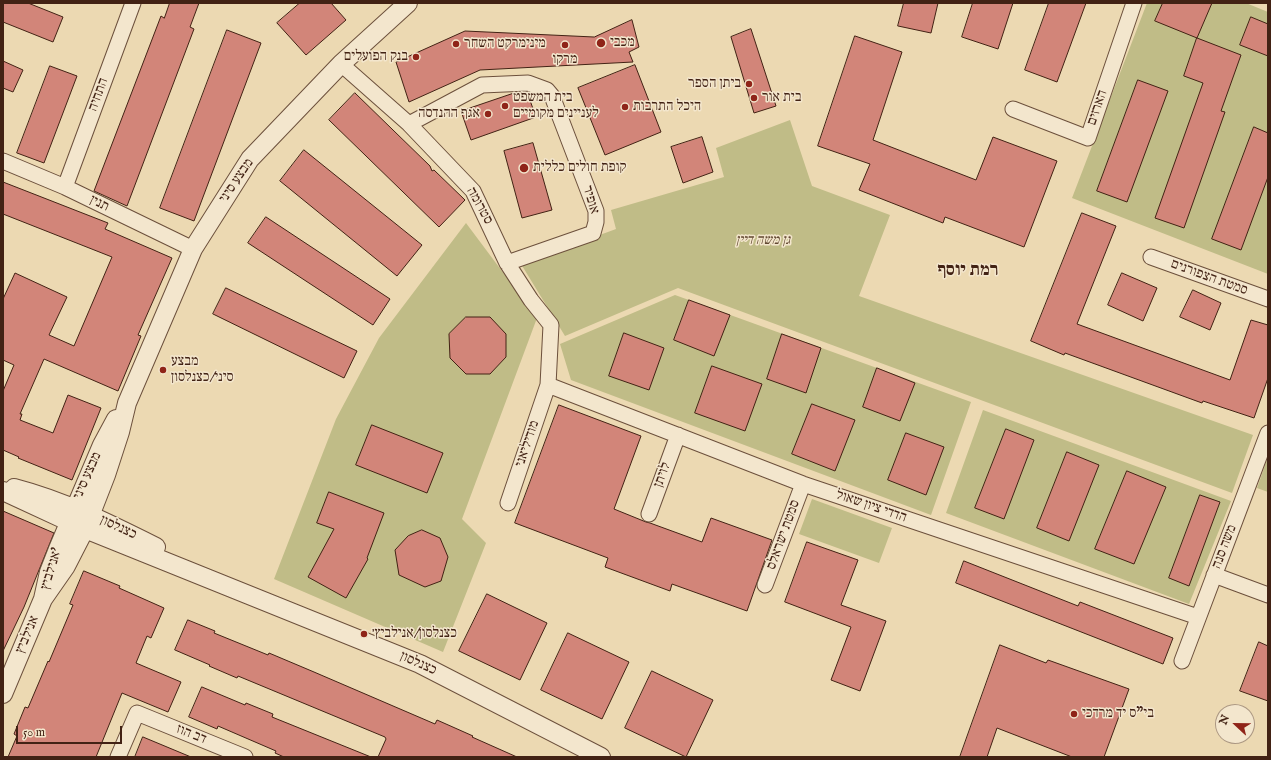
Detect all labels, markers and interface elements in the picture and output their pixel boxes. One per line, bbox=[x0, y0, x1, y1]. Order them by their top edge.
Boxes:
place label: מכבי bbox=[610, 35, 635, 51]
place label: מינימרקט השחר bbox=[464, 36, 546, 52]
marker: מכבי bbox=[595, 37, 607, 49]
marker: מינימרקט השחר bbox=[451, 39, 461, 49]
marker: מרקו bbox=[560, 40, 570, 50]
place label: בנק הפועלים bbox=[344, 49, 408, 65]
marker: בנק הפועלים bbox=[411, 52, 421, 62]
place label: מרקו bbox=[552, 52, 578, 68]
street label: התחיה bbox=[85, 76, 113, 114]
place label: ביתן הספר bbox=[688, 76, 741, 92]
marker: ביתן הספר bbox=[744, 79, 754, 89]
street label: הארזים bbox=[1084, 88, 1112, 128]
place label: בית המשפט לעניינים מקומיים bbox=[513, 90, 599, 122]
place label: בית אור bbox=[762, 90, 801, 106]
marker: בית אור bbox=[749, 93, 759, 103]
place label: היכל התרבות bbox=[633, 99, 701, 115]
marker: בית המשפט לעניינים מקומיים bbox=[500, 101, 510, 111]
marker: היכל התרבות bbox=[620, 102, 630, 112]
place label: אגף ההנדסה bbox=[418, 106, 480, 122]
marker: אגף ההנדסה bbox=[483, 109, 493, 119]
street label: מבצע סיני bbox=[216, 156, 258, 206]
place label: קופת חולים כללית bbox=[533, 160, 626, 176]
marker: קופת חולים כללית bbox=[518, 162, 530, 174]
street label: סטרומה bbox=[462, 184, 496, 228]
street label: אופיר bbox=[578, 184, 602, 216]
street label: תנין bbox=[86, 192, 112, 216]
park label: גן משה דיין bbox=[736, 233, 790, 249]
street label: סמטת הצפורנים bbox=[1168, 256, 1250, 300]
district label: רמת יוסף bbox=[937, 260, 999, 282]
place label: מבצע סיני/כצנלסון bbox=[171, 354, 234, 386]
marker: מבצע סיני/כצנלסון bbox=[158, 365, 168, 375]
street label: מודיליאני bbox=[512, 419, 544, 469]
street label: מבצע סיני bbox=[70, 450, 106, 502]
street label: לויתן bbox=[651, 460, 675, 490]
street label: הדדי ציון שאול bbox=[833, 487, 909, 527]
street label: סמטת ישראלס bbox=[764, 498, 804, 572]
street label: כצנלסון bbox=[97, 512, 139, 544]
street label: משה סנה bbox=[1209, 523, 1241, 571]
street label: אנילביץ' bbox=[38, 546, 66, 592]
street label: אנילביץ bbox=[13, 614, 43, 656]
place label: כצנלסון/אנילביץ׳ bbox=[372, 626, 457, 642]
marker: כצנלסון/אנילביץ׳ bbox=[359, 629, 369, 639]
street label: כצנלסון bbox=[397, 649, 439, 679]
north arrow bbox=[1215, 704, 1255, 744]
place label: בי"ס יד מרדכי bbox=[1082, 706, 1154, 722]
marker: בי"ס יד מרדכי bbox=[1069, 709, 1079, 719]
text: N bbox=[1217, 713, 1233, 727]
scale bar bbox=[18, 718, 124, 744]
street label: דב הוז bbox=[174, 721, 208, 749]
text: 50 m bbox=[23, 725, 45, 740]

